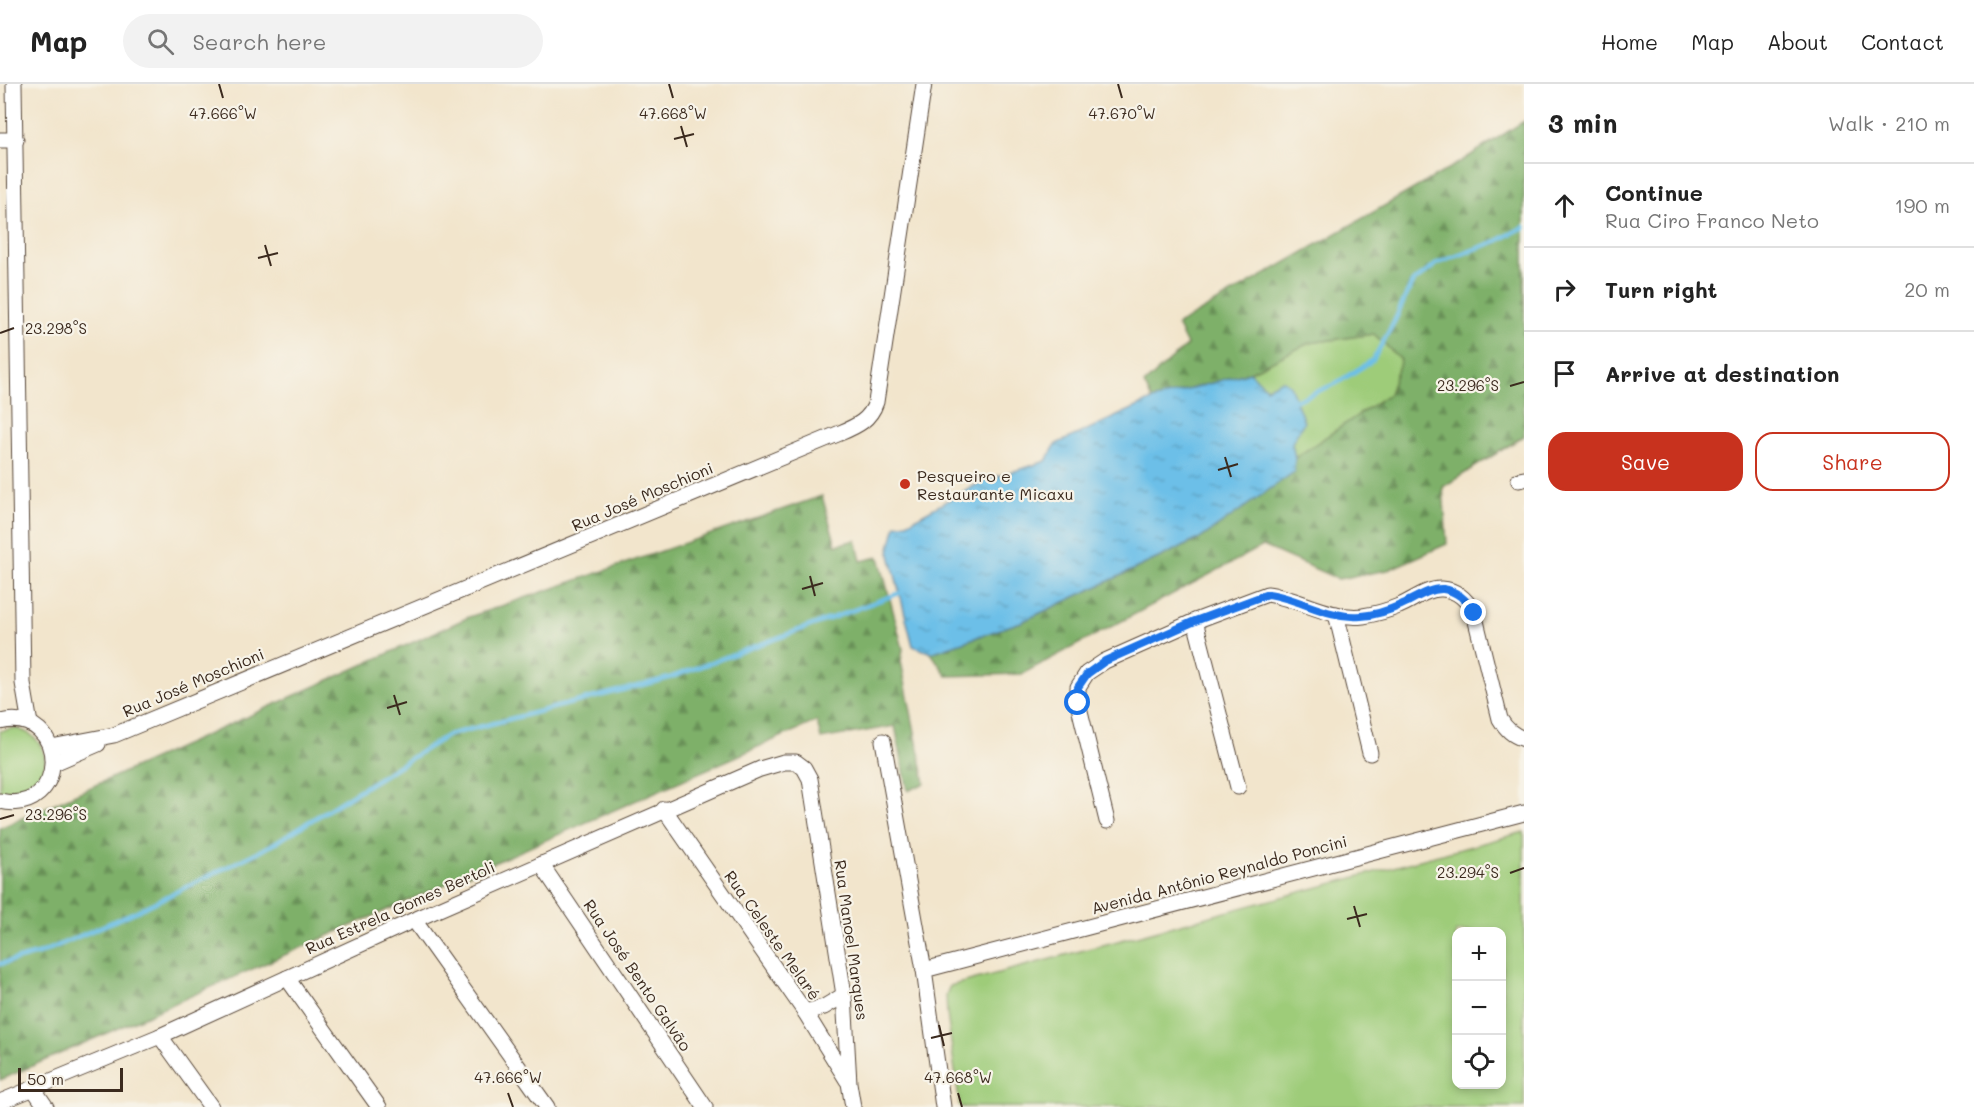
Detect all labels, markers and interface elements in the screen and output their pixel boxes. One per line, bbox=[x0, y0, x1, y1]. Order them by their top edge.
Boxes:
search box bbox=[123, 14, 543, 68]
text: Map bbox=[30, 23, 87, 59]
icon: search bbox=[144, 25, 177, 58]
text: Search here bbox=[192, 27, 326, 56]
text: Home bbox=[1601, 28, 1658, 55]
text: Map bbox=[1691, 28, 1734, 55]
text: About bbox=[1767, 28, 1828, 55]
text: Contact bbox=[1861, 28, 1944, 55]
text: 47.666°W bbox=[189, 103, 257, 123]
text: 47.668°W bbox=[639, 103, 707, 123]
text: 47.670°W bbox=[1088, 103, 1156, 123]
text: 3 min bbox=[1548, 106, 1617, 140]
text: Walk · 210 m bbox=[1828, 110, 1950, 136]
text: Continue bbox=[1605, 178, 1703, 207]
icon: ahead bbox=[1548, 189, 1581, 222]
text: 190 m bbox=[1895, 192, 1950, 218]
text: Rua Ciro Franco Neto bbox=[1605, 207, 1819, 233]
icon: right bbox=[1548, 273, 1581, 306]
text: Turn right bbox=[1605, 275, 1717, 304]
text: 20 m bbox=[1904, 276, 1950, 302]
text: 23.298°S bbox=[25, 318, 87, 338]
icon: arrive bbox=[1548, 357, 1581, 390]
text: Arrive at destination bbox=[1605, 359, 1840, 388]
text: 23.296°S bbox=[1437, 375, 1499, 395]
button: Save bbox=[1548, 432, 1743, 491]
button: Share bbox=[1755, 432, 1950, 491]
street label: Rua José Moschioni bbox=[568, 457, 716, 535]
place label: Pesqueiro e Restaurante Micaxu bbox=[917, 465, 1074, 504]
marker: Pesqueiro e Restaurante Micaxu bbox=[898, 477, 912, 491]
route end bbox=[1460, 599, 1486, 625]
street label: Rua José Moschioni bbox=[119, 643, 267, 721]
route start bbox=[1064, 689, 1090, 715]
text: 23.296°S bbox=[25, 804, 87, 824]
street label: Avenida Antônio Reynaldo Poncini bbox=[1089, 830, 1349, 918]
street label: Rua Estrela Gomes Bertoli bbox=[302, 856, 498, 958]
street label: Rua Manoel Marques bbox=[830, 858, 874, 1022]
text: 23.294°S bbox=[1437, 862, 1499, 882]
street label: Rua Celeste Melaré bbox=[720, 866, 826, 1004]
street label: Rua José Bento Galvão bbox=[579, 895, 697, 1055]
map controls bbox=[1452, 927, 1506, 1089]
button: + bbox=[1452, 927, 1506, 981]
button: − bbox=[1452, 981, 1506, 1035]
button: locate bbox=[1452, 1035, 1506, 1089]
scale bar bbox=[18, 1065, 123, 1092]
text: 47.666°W bbox=[474, 1067, 542, 1087]
text: 47.668°W bbox=[924, 1067, 992, 1087]
text: 50 m bbox=[27, 1068, 64, 1089]

